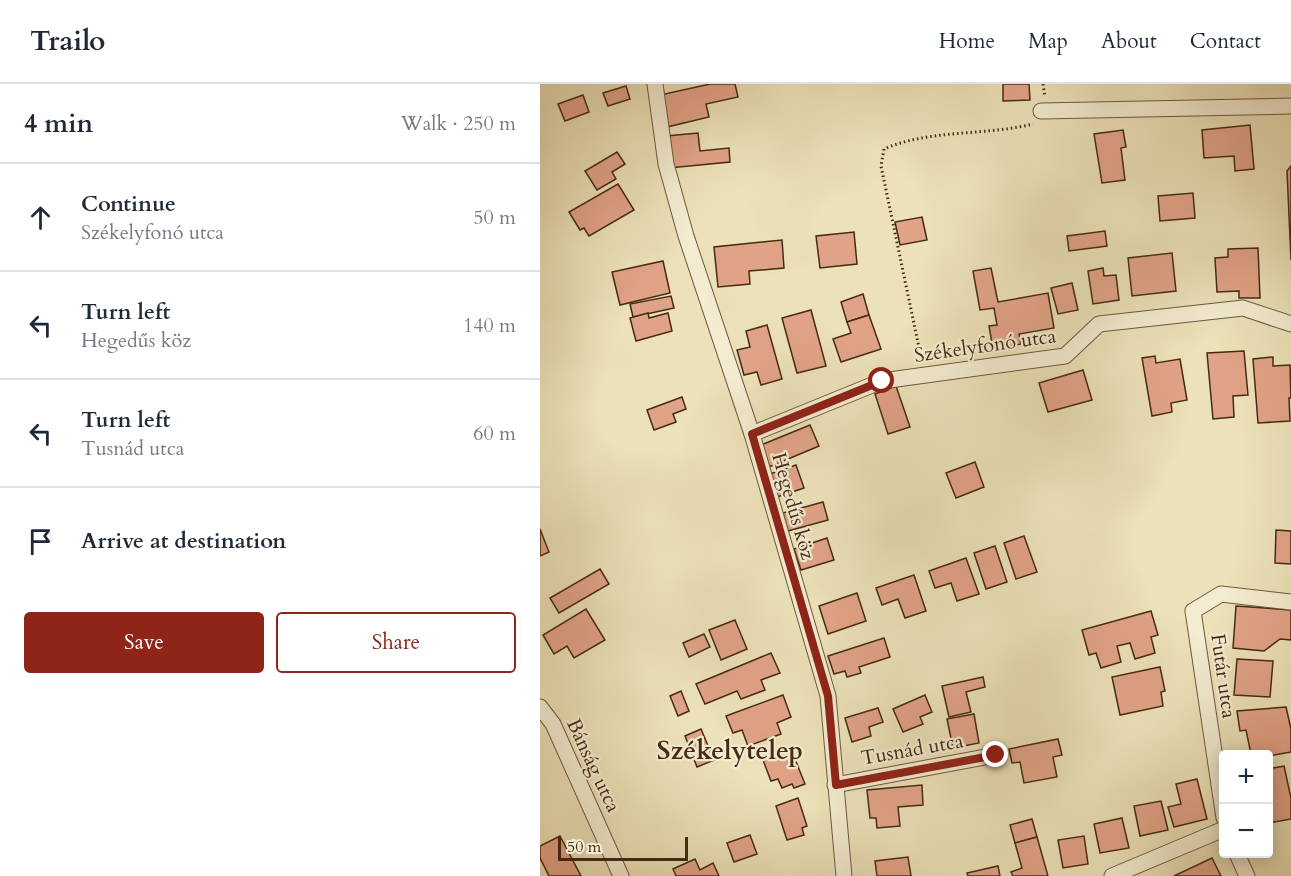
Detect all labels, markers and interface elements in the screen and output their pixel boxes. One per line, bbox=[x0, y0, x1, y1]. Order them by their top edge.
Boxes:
text: Trailo bbox=[30, 22, 105, 60]
text: Home bbox=[939, 27, 995, 56]
text: Map bbox=[1028, 27, 1068, 56]
text: About bbox=[1101, 27, 1157, 56]
text: Contact bbox=[1190, 27, 1261, 56]
text: 4 min bbox=[24, 106, 93, 141]
text: Walk · 250 m bbox=[401, 110, 516, 137]
text: Continue bbox=[81, 189, 176, 219]
icon: ahead bbox=[24, 201, 57, 234]
text: 50 m bbox=[473, 204, 516, 231]
text: Székelyfonó utca bbox=[81, 219, 224, 246]
text: Turn left bbox=[81, 297, 170, 327]
icon: left bbox=[24, 309, 57, 342]
text: 140 m bbox=[463, 312, 516, 339]
street label: Székelyfonó utca bbox=[912, 322, 1058, 369]
text: Hegedűs köz bbox=[81, 327, 191, 354]
route start bbox=[868, 367, 894, 393]
text: Turn left bbox=[81, 405, 170, 435]
icon: left bbox=[24, 417, 57, 450]
text: 60 m bbox=[473, 420, 516, 447]
text: Tusnád utca bbox=[81, 435, 184, 462]
street label: Hegedűs köz bbox=[765, 449, 822, 563]
icon: arrive bbox=[24, 525, 57, 558]
text: Arrive at destination bbox=[81, 526, 286, 556]
button: Save bbox=[24, 612, 264, 673]
button: Share bbox=[276, 612, 516, 673]
street label: Futár utca bbox=[1204, 632, 1243, 720]
street label: Bánság utca bbox=[560, 714, 627, 817]
street label: Tusnád utca bbox=[859, 727, 966, 772]
district label: Székelytelep bbox=[657, 733, 803, 768]
route end bbox=[982, 741, 1008, 767]
map controls bbox=[1219, 750, 1273, 858]
button: + bbox=[1219, 750, 1273, 804]
button: − bbox=[1219, 804, 1273, 858]
scale bar bbox=[558, 834, 688, 862]
text: 50 m bbox=[567, 836, 601, 858]

